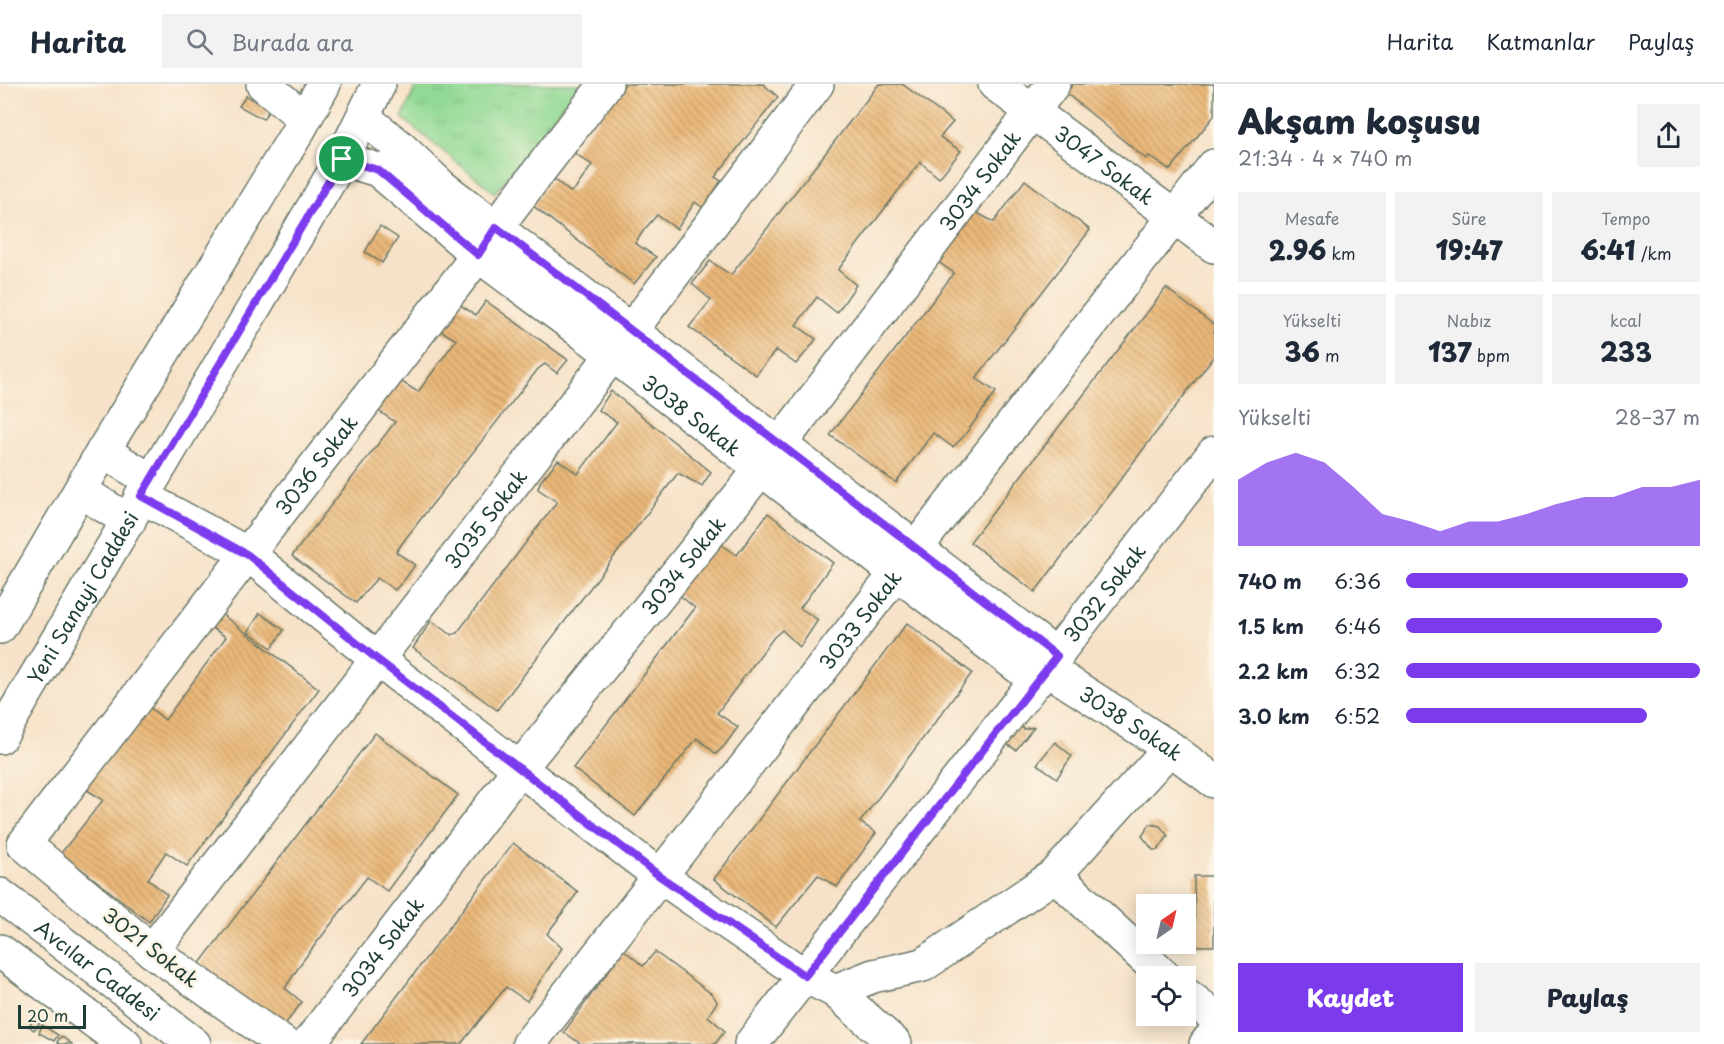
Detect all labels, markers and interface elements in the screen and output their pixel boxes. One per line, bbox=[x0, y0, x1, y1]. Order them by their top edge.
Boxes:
search box bbox=[162, 14, 582, 68]
text: Harita bbox=[30, 20, 126, 63]
icon: search bbox=[183, 25, 216, 58]
text: Burada ara bbox=[231, 25, 353, 58]
text: Harita bbox=[1387, 25, 1453, 57]
text: Katmanlar bbox=[1486, 25, 1595, 57]
text: Paylaş bbox=[1628, 25, 1694, 57]
text: Akşam koşusu bbox=[1238, 95, 1481, 145]
button: share bbox=[1637, 104, 1700, 167]
street label: 3047 Sokak bbox=[1048, 118, 1161, 212]
street label: 3034 Sokak bbox=[932, 124, 1028, 237]
pin bbox=[316, 133, 367, 184]
icon: arrive bbox=[325, 142, 358, 175]
text: 21:34 · 4 × 740 m bbox=[1238, 143, 1413, 173]
text: Mesafe bbox=[1285, 206, 1339, 230]
text: Süre bbox=[1451, 206, 1487, 230]
text: Tempo bbox=[1602, 206, 1650, 230]
text: 2.96 bbox=[1268, 230, 1326, 269]
text: 19:47 bbox=[1435, 230, 1503, 269]
text: 6:41 bbox=[1580, 230, 1636, 269]
text: km bbox=[1326, 241, 1356, 265]
text: /km bbox=[1636, 241, 1672, 265]
text: Yükselti bbox=[1283, 308, 1341, 332]
text: Nabız bbox=[1447, 308, 1491, 332]
text: kcal bbox=[1610, 308, 1642, 332]
text: 36 bbox=[1284, 332, 1320, 371]
text: 137 bbox=[1428, 332, 1472, 371]
text: 233 bbox=[1600, 332, 1652, 371]
text: m bbox=[1320, 343, 1340, 367]
text: bpm bbox=[1472, 343, 1510, 367]
street label: 3038 Sokak bbox=[636, 368, 748, 463]
text: Yükselti bbox=[1238, 402, 1311, 432]
text: 28–37 m bbox=[1615, 402, 1700, 432]
street label: 3036 Sokak bbox=[268, 408, 365, 521]
street label: 3035 Sokak bbox=[437, 463, 534, 575]
street label: Yeni Sanayi Caddesi bbox=[20, 506, 145, 690]
street label: 3034 Sokak bbox=[634, 510, 732, 622]
street label: 3032 Sokak bbox=[1056, 537, 1153, 649]
street label: 3033 Sokak bbox=[811, 564, 908, 676]
text: 740 m bbox=[1238, 566, 1302, 596]
text: 6:36 bbox=[1334, 566, 1381, 596]
text: 1.5 km bbox=[1238, 611, 1304, 641]
text: 6:46 bbox=[1334, 611, 1381, 641]
text: 2.2 km bbox=[1238, 656, 1308, 686]
text: 6:32 bbox=[1334, 656, 1381, 686]
street label: 3038 Sokak bbox=[1073, 679, 1189, 768]
text: 3.0 km bbox=[1238, 701, 1310, 731]
text: 6:52 bbox=[1334, 701, 1380, 731]
street label: 3034 Sokak bbox=[334, 891, 431, 1004]
north arrow bbox=[1136, 894, 1196, 954]
map controls bbox=[1136, 894, 1196, 1026]
street label: 3021 Sokak bbox=[96, 900, 206, 994]
street label: Avcılar Caddesi bbox=[29, 912, 166, 1028]
button: Kaydet bbox=[1238, 963, 1463, 1032]
button: Paylaş bbox=[1475, 963, 1700, 1032]
button: locate bbox=[1136, 966, 1196, 1026]
scale bar bbox=[18, 1002, 86, 1030]
text: 20 m bbox=[27, 1003, 68, 1027]

